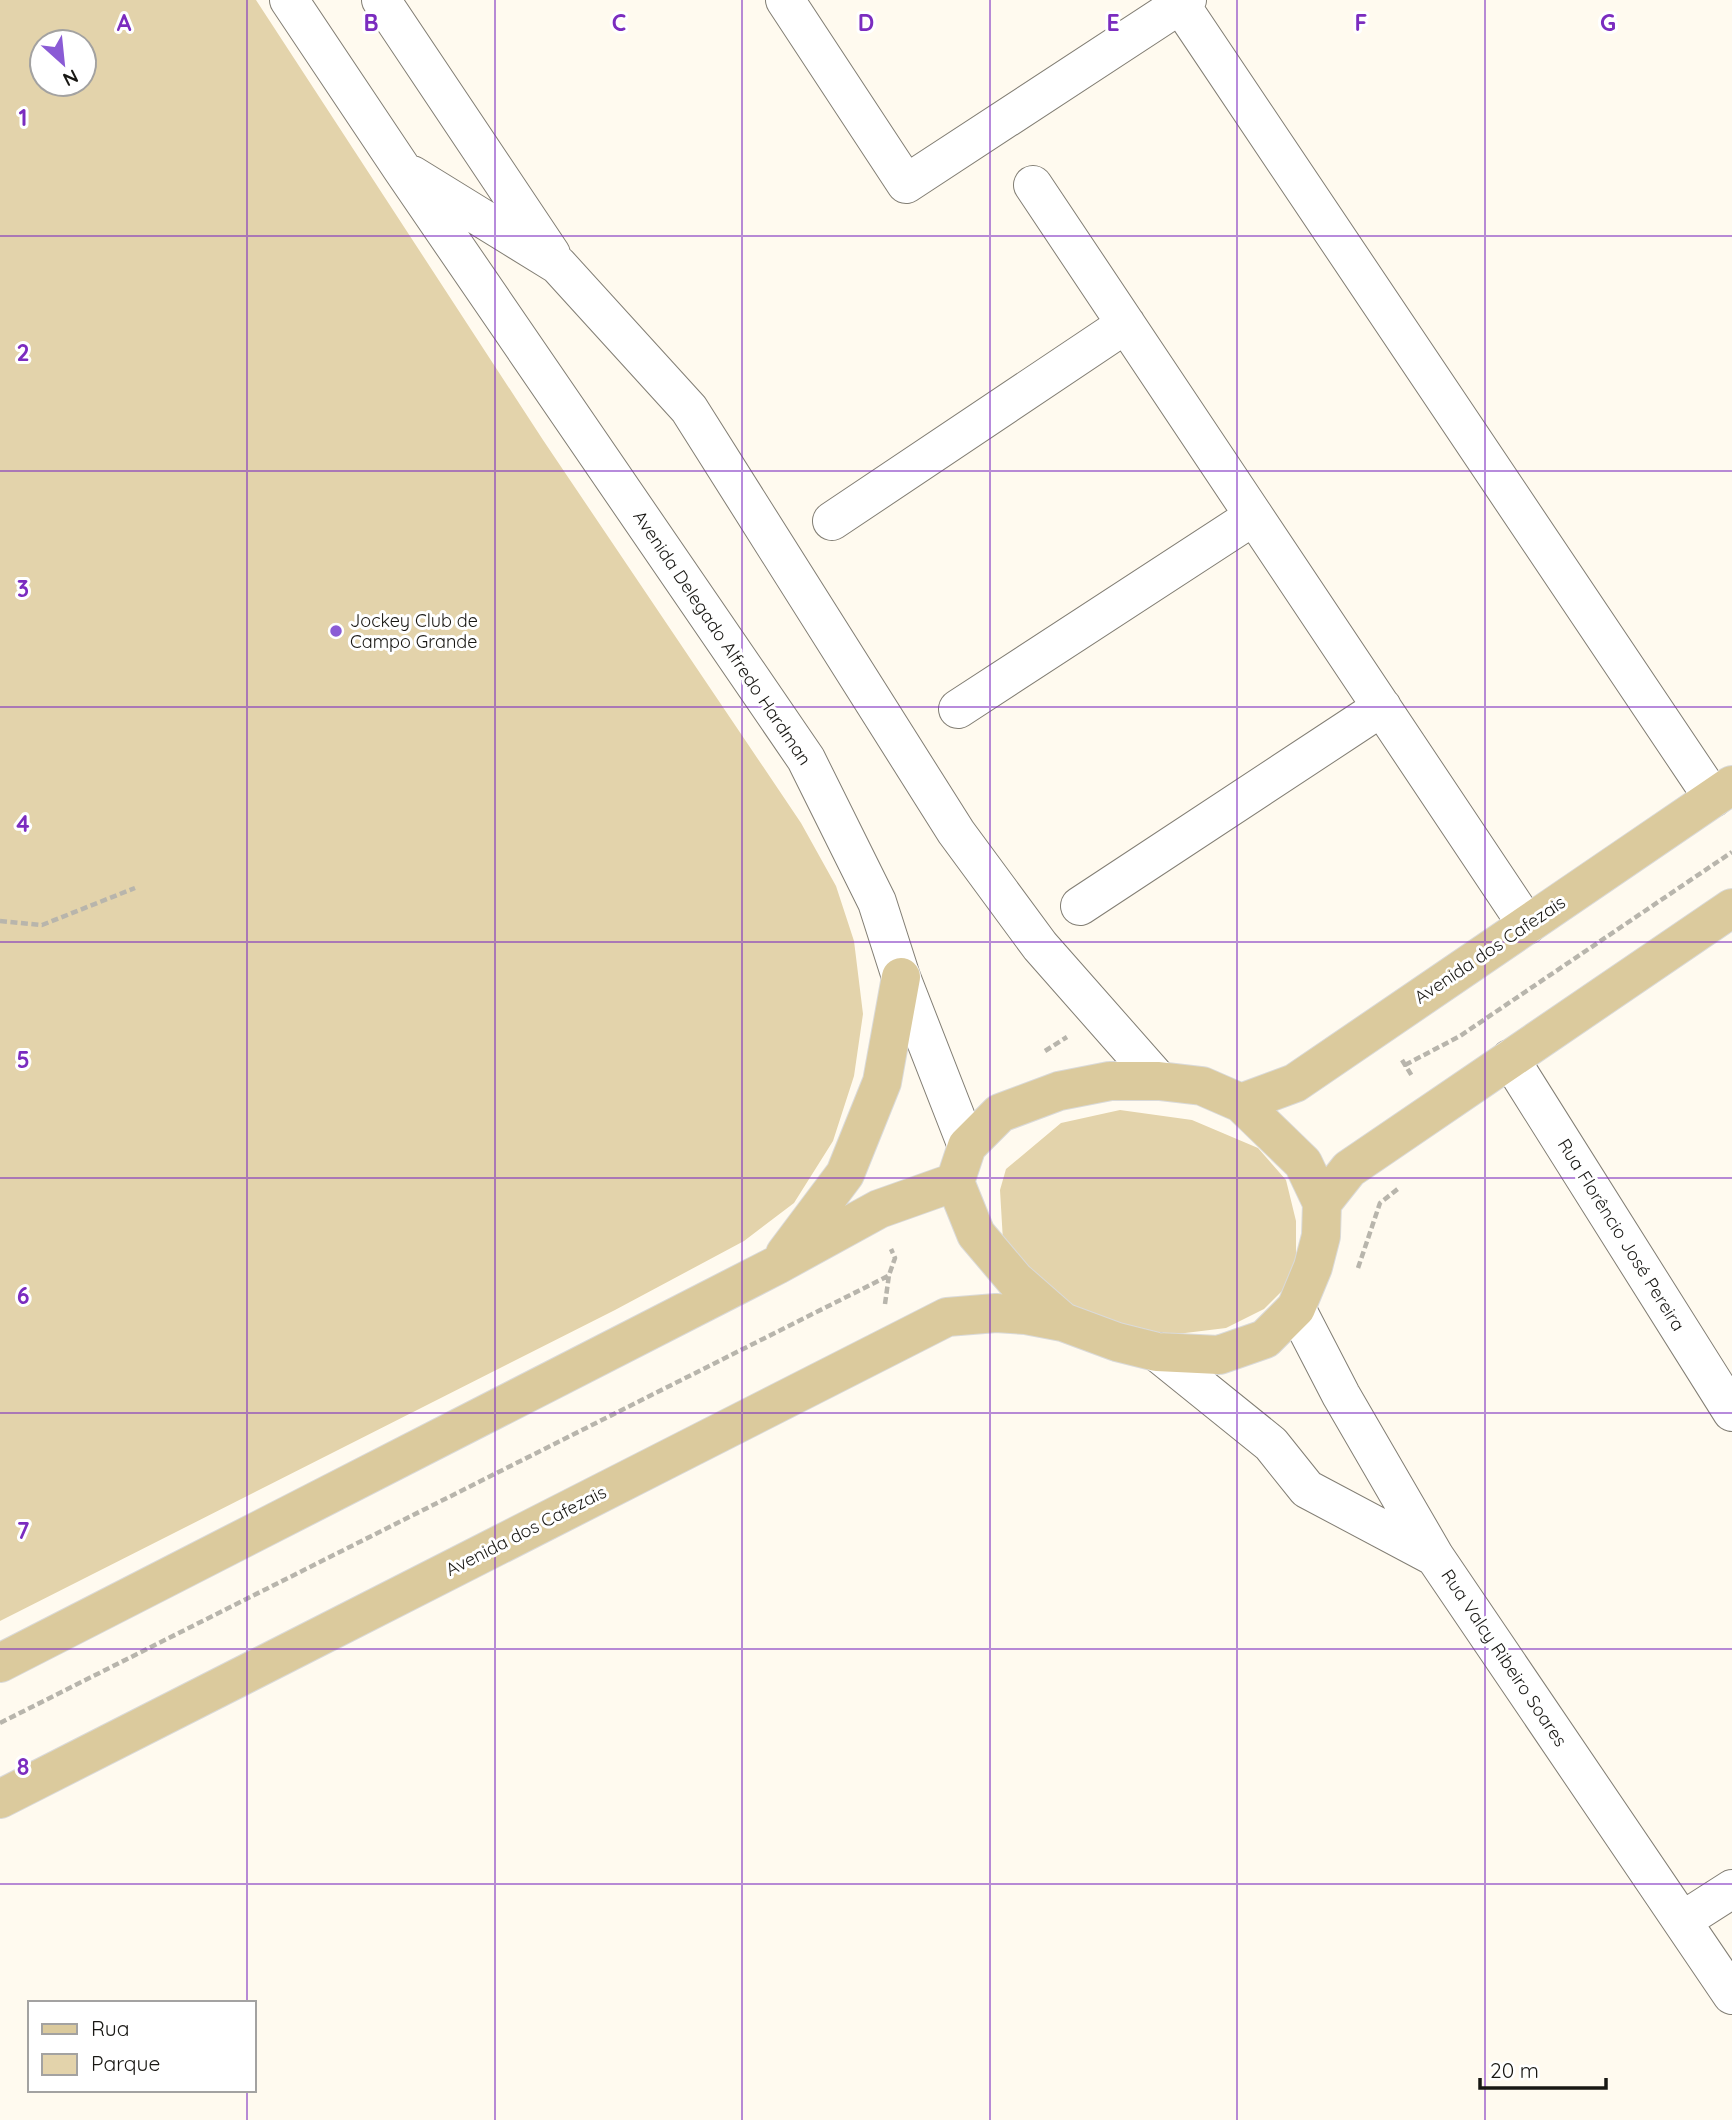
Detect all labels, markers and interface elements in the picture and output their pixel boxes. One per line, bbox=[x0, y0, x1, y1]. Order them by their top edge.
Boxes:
text: A bbox=[117, 8, 132, 37]
text: B bbox=[363, 8, 379, 37]
text: C bbox=[612, 8, 626, 37]
text: D bbox=[858, 8, 874, 37]
text: E bbox=[1106, 8, 1120, 37]
text: F bbox=[1355, 8, 1367, 37]
text: G bbox=[1600, 8, 1616, 37]
north arrow bbox=[28, 28, 98, 98]
text: N bbox=[59, 64, 82, 92]
text: 1 bbox=[19, 103, 27, 132]
text: 2 bbox=[16, 338, 30, 367]
street label: Avenida Delegado Alfredo Hardman bbox=[628, 506, 817, 770]
text: 3 bbox=[17, 574, 29, 603]
place label: Jockey Club de Campo Grande bbox=[350, 609, 478, 653]
marker: Jockey Club de Campo Grande bbox=[328, 623, 344, 639]
text: 4 bbox=[16, 809, 30, 838]
street label: Avenida dos Cafezais bbox=[1410, 890, 1570, 1009]
text: 5 bbox=[16, 1045, 30, 1074]
street label: Rua Florêncio José Pereira bbox=[1553, 1134, 1690, 1335]
text: 6 bbox=[17, 1281, 29, 1310]
street label: Avenida dos Cafezais bbox=[442, 1480, 610, 1581]
text: 7 bbox=[17, 1516, 30, 1545]
street label: Rua Valcy Ribeiro Soares bbox=[1436, 1565, 1572, 1751]
text: 8 bbox=[17, 1752, 29, 1781]
legend bbox=[28, 2001, 256, 2092]
text: Rua bbox=[91, 2015, 130, 2041]
scale bar bbox=[1480, 2046, 1606, 2090]
text: Parque bbox=[91, 2050, 160, 2076]
text: 20 m bbox=[1490, 2057, 1539, 2083]

